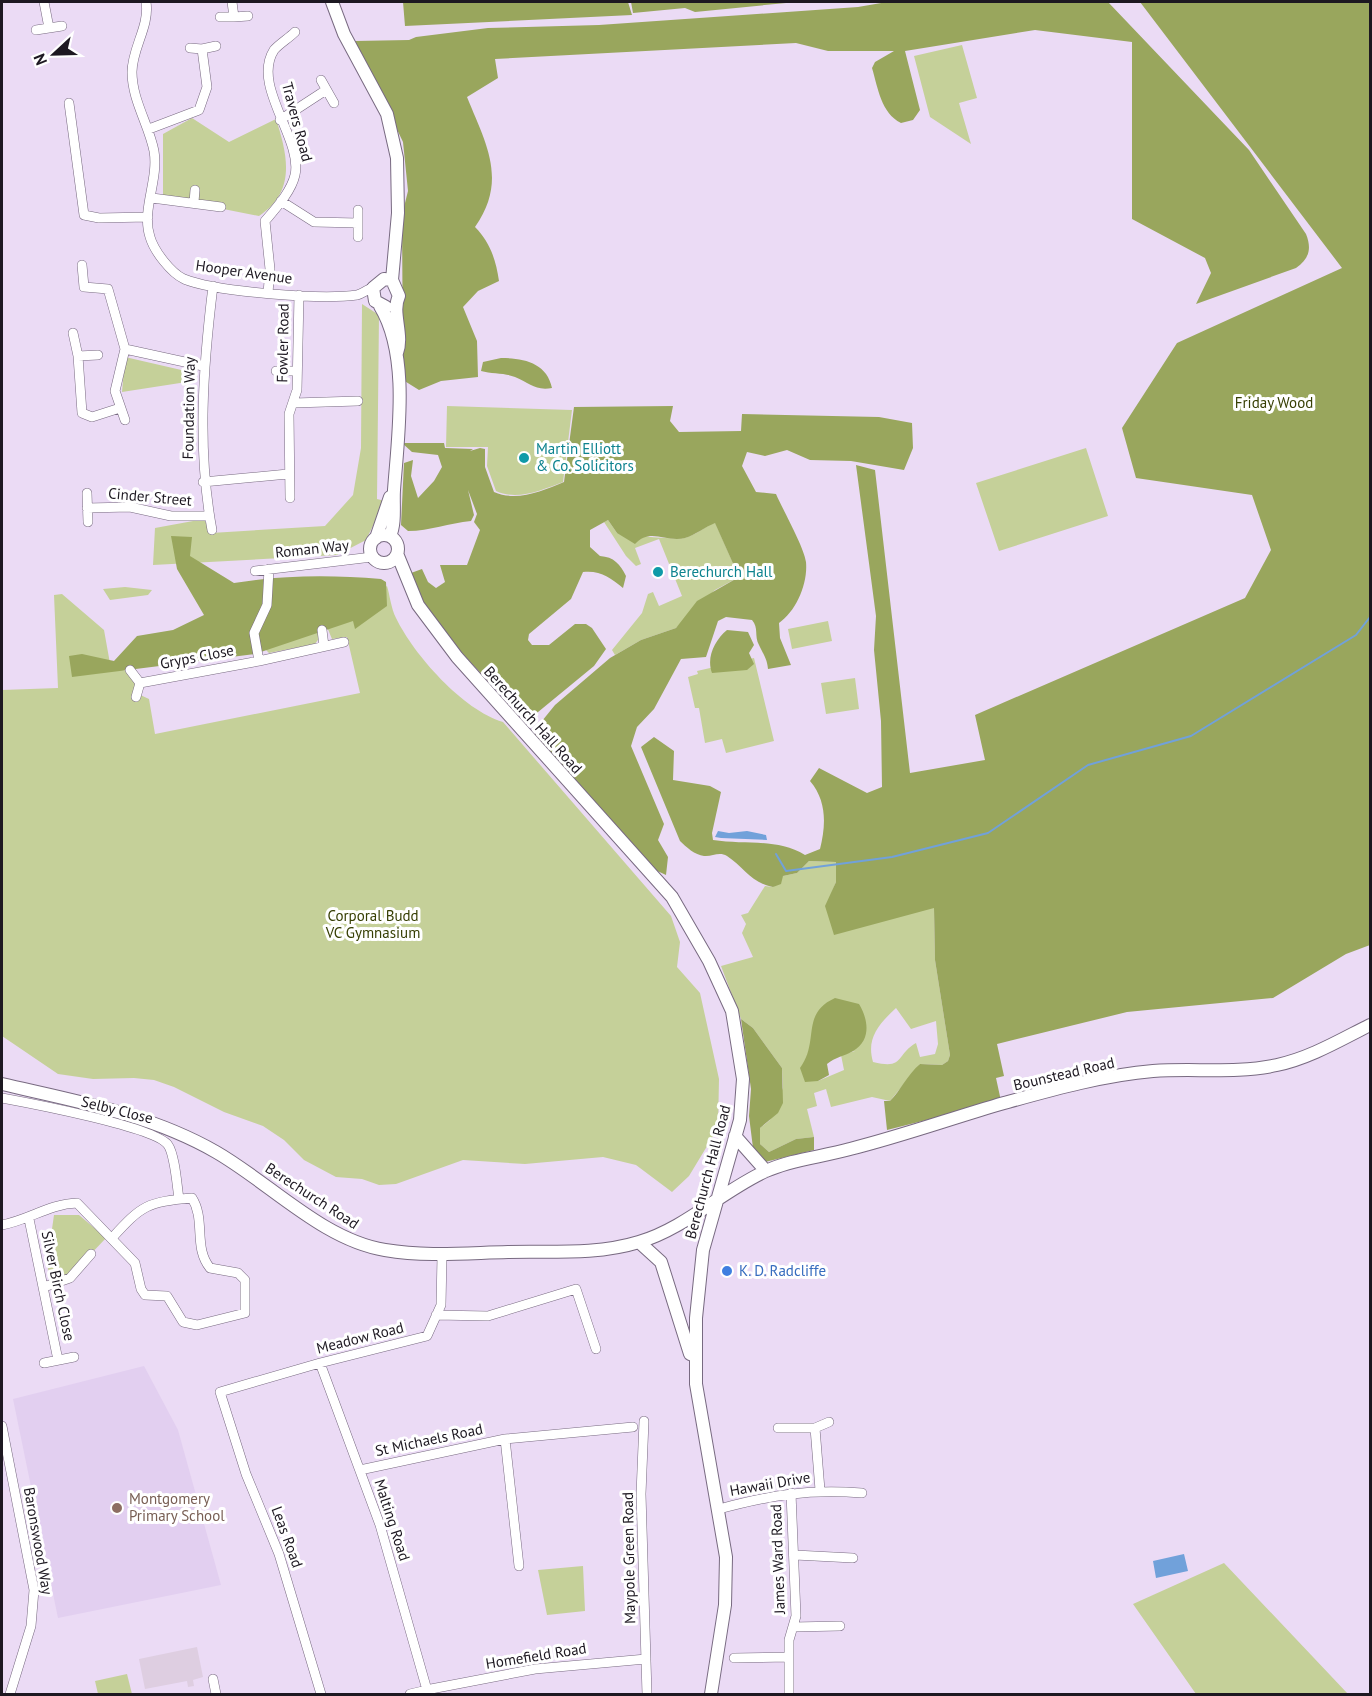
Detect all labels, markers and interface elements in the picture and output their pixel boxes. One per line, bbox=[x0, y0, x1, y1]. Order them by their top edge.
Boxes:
north arrow bbox=[24, 24, 84, 84]
text: N bbox=[29, 51, 51, 68]
street label: Travers Road bbox=[278, 80, 317, 164]
street label: Hooper Avenue bbox=[195, 255, 294, 288]
street label: Fowler Road bbox=[272, 303, 293, 383]
street label: Foundation Way bbox=[178, 356, 199, 460]
park label: Friday Wood bbox=[1235, 393, 1313, 412]
place label: Martin Elliott & Co. Solicitors bbox=[536, 439, 634, 475]
marker: Martin Elliott & Co. Solicitors bbox=[517, 451, 531, 465]
street label: Cinder Street bbox=[107, 483, 193, 510]
street label: Roman Way bbox=[274, 535, 350, 562]
place label: Berechurch Hall bbox=[670, 562, 773, 581]
marker: Berechurch Hall bbox=[651, 565, 665, 579]
street label: Gryps Close bbox=[158, 640, 235, 673]
street label: Berechurch Hall Road bbox=[480, 662, 587, 777]
park label: Corporal Budd VC Gymnasium bbox=[325, 906, 420, 942]
street label: Bounstead Road bbox=[1011, 1053, 1116, 1094]
street label: Selby Close bbox=[79, 1091, 155, 1128]
street label: Berechurch Hall Road bbox=[680, 1103, 735, 1241]
street label: Berechurch Road bbox=[262, 1158, 363, 1233]
street label: Silver Birch Close bbox=[38, 1229, 79, 1343]
place label: K. D. Radcliffe bbox=[739, 1261, 826, 1280]
marker: K. D. Radcliffe bbox=[720, 1264, 734, 1278]
street label: Meadow Road bbox=[314, 1317, 405, 1358]
street label: St Michaels Road bbox=[373, 1419, 484, 1460]
street label: Hawaii Drive bbox=[728, 1467, 812, 1500]
street label: Malting Road bbox=[370, 1477, 415, 1563]
street label: Baronswood Way bbox=[20, 1486, 57, 1596]
place label: Montgomery Primary School bbox=[129, 1489, 225, 1525]
street label: Maypole Green Road bbox=[618, 1492, 639, 1624]
marker: Montgomery Primary School bbox=[110, 1501, 124, 1515]
street label: Leas Road bbox=[268, 1504, 307, 1570]
street label: James Ward Road bbox=[766, 1504, 789, 1615]
street label: Homefield Road bbox=[484, 1638, 588, 1673]

